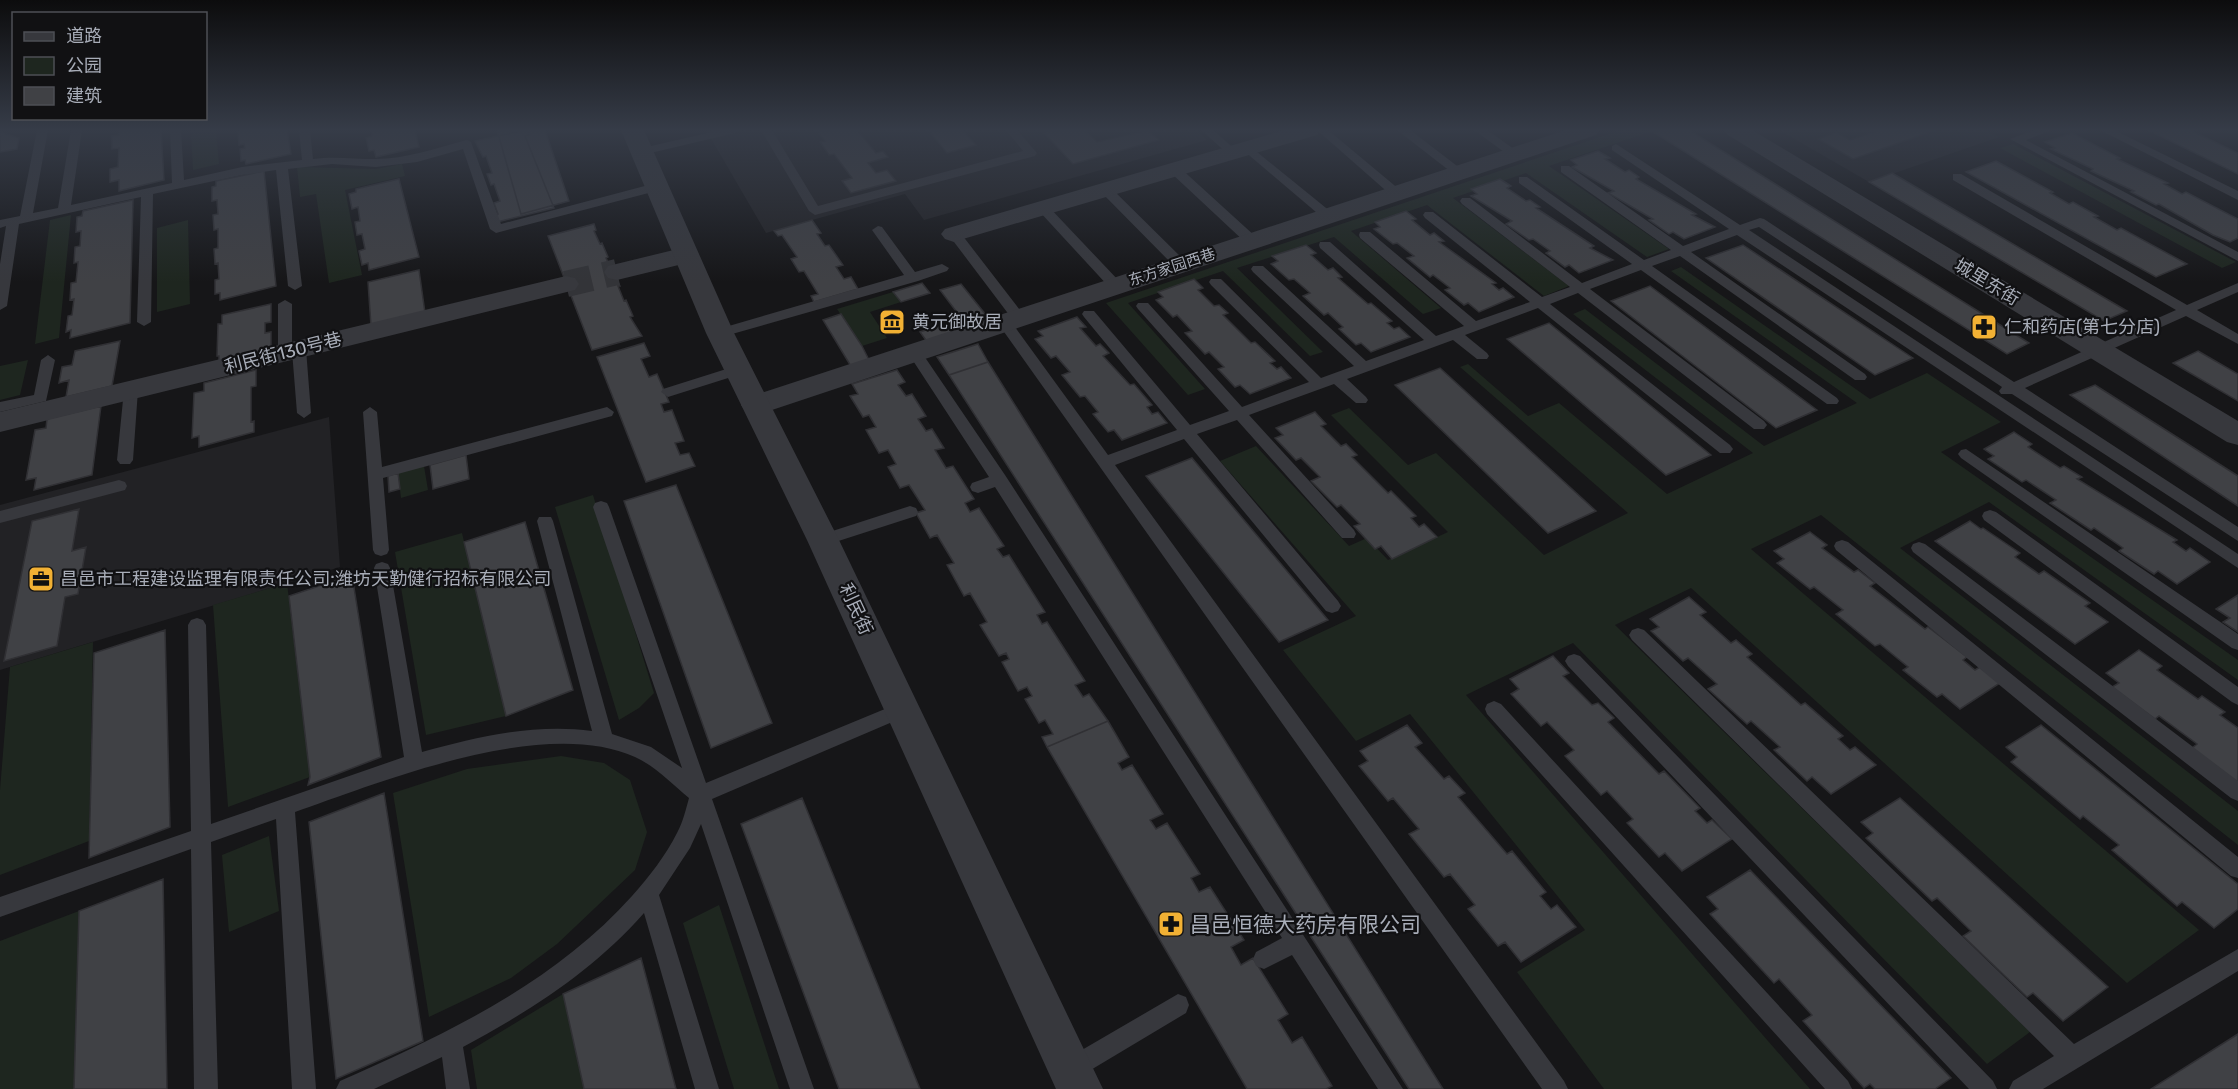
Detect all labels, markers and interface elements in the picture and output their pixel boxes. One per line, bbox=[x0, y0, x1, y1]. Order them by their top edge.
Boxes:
legend bbox=[12, 12, 207, 120]
text: 道路 bbox=[66, 25, 102, 47]
text: 公园 bbox=[66, 55, 102, 77]
text: 建筑 bbox=[66, 85, 102, 107]
street label: 东方家园西巷 bbox=[1126, 245, 1218, 289]
street label: 城里东街 bbox=[1950, 254, 2024, 310]
museum icon: 黄元御故居 bbox=[877, 307, 907, 337]
place label: 黄元御故居 bbox=[912, 311, 1002, 333]
pharmacy icon: 仁和药店(第七分店) bbox=[1969, 312, 1999, 342]
place label: 仁和药店(第七分店) bbox=[2004, 316, 2160, 338]
street label: 利民街130号巷 bbox=[222, 328, 344, 378]
office icon: 昌邑市工程建设监理有限责任公司;潍坊天勤健行招标有限公司 bbox=[26, 564, 56, 594]
place label: 昌邑市工程建设监理有限责任公司;潍坊天勤健行招标有限公司 bbox=[60, 568, 551, 590]
street label: 利民街 bbox=[835, 580, 877, 638]
pharmacy icon: 昌邑恒德大药房有限公司 bbox=[1156, 909, 1186, 939]
place label: 昌邑恒德大药房有限公司 bbox=[1190, 912, 1421, 937]

